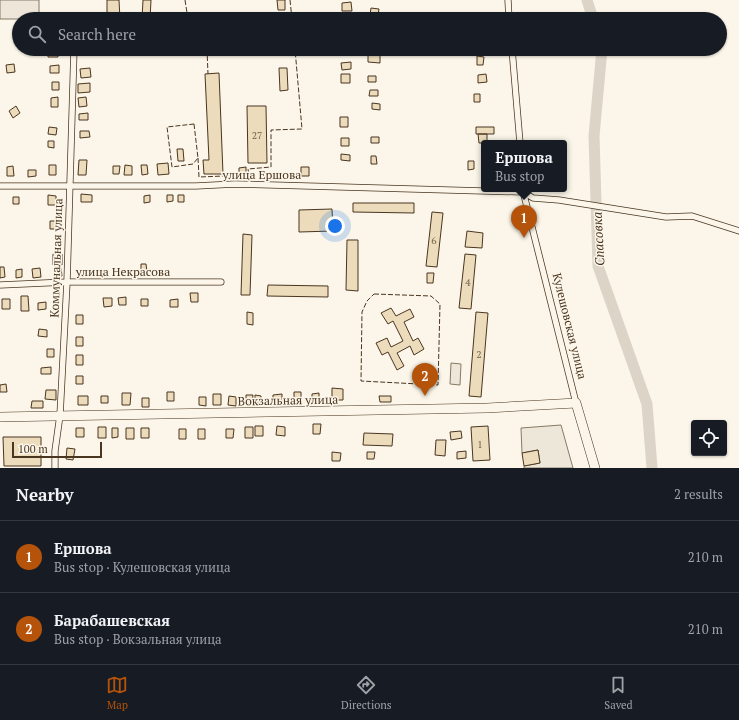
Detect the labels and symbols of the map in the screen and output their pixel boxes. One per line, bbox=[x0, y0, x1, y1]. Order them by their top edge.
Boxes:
house number: 27 bbox=[252, 129, 262, 142]
street label: улица Ершова bbox=[222, 167, 301, 182]
street label: Коммунальная улица bbox=[46, 198, 66, 318]
pin: 1 bbox=[511, 205, 537, 238]
water label: Спасовка bbox=[588, 211, 608, 267]
your location bbox=[325, 216, 345, 236]
house number: 6 bbox=[431, 234, 437, 247]
street label: улица Некрасова bbox=[75, 264, 170, 279]
street label: Кулешовская улица bbox=[550, 271, 590, 381]
house number: 4 bbox=[465, 276, 471, 289]
house number: 2 bbox=[476, 348, 482, 361]
pin: 2 bbox=[412, 363, 438, 396]
street label: Вокзальная улица bbox=[238, 392, 338, 408]
house number: 1 bbox=[477, 438, 483, 451]
scale bar bbox=[12, 440, 102, 459]

